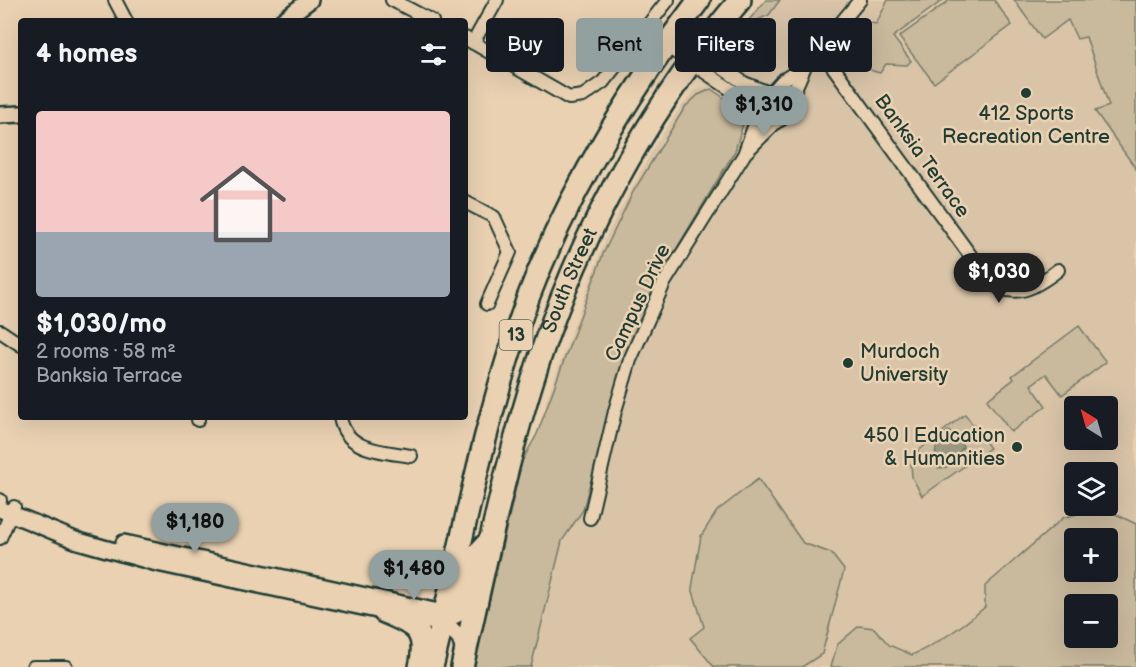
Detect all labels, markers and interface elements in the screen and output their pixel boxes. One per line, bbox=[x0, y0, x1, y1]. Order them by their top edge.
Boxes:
chip: Buy bbox=[486, 18, 564, 72]
chip: Rent bbox=[576, 18, 663, 72]
chip: Filters bbox=[675, 18, 776, 72]
chip: New bbox=[788, 18, 872, 72]
icon: filters bbox=[417, 38, 450, 71]
text: 4 homes bbox=[36, 39, 137, 70]
pin: $1,310 bbox=[715, 86, 813, 137]
marker: 412 Sports Recreation Centre bbox=[1019, 86, 1033, 100]
street label: Banksia Terrace bbox=[869, 90, 975, 222]
text: $1,310 bbox=[735, 93, 793, 117]
place label: 412 Sports Recreation Centre bbox=[942, 102, 1110, 149]
icon: home bbox=[189, 150, 297, 258]
street label: South Street bbox=[537, 224, 603, 336]
street label: Campus Drive bbox=[600, 240, 676, 366]
pin: $1,030 bbox=[950, 253, 1048, 304]
text: $1,030 bbox=[968, 260, 1030, 284]
text: $1,030/mo bbox=[36, 309, 167, 340]
road number: 13 bbox=[500, 320, 532, 350]
text: 2 rooms · 58 m² bbox=[36, 340, 176, 364]
place label: Murdoch University bbox=[860, 340, 948, 387]
marker: Murdoch University bbox=[841, 356, 855, 370]
text: Banksia Terrace bbox=[36, 364, 182, 388]
north arrow bbox=[1064, 396, 1118, 450]
map controls bbox=[1064, 396, 1118, 648]
place label: 450 | Education & Humanities bbox=[863, 424, 1005, 471]
marker: 450 | Education & Humanities bbox=[1010, 440, 1024, 454]
button: layers bbox=[1064, 462, 1118, 516]
pin: $1,180 bbox=[146, 503, 244, 554]
text: $1,180 bbox=[166, 510, 224, 534]
button: + bbox=[1064, 528, 1118, 582]
pin: $1,480 bbox=[365, 550, 463, 601]
text: $1,480 bbox=[383, 557, 445, 581]
button: − bbox=[1064, 594, 1118, 648]

